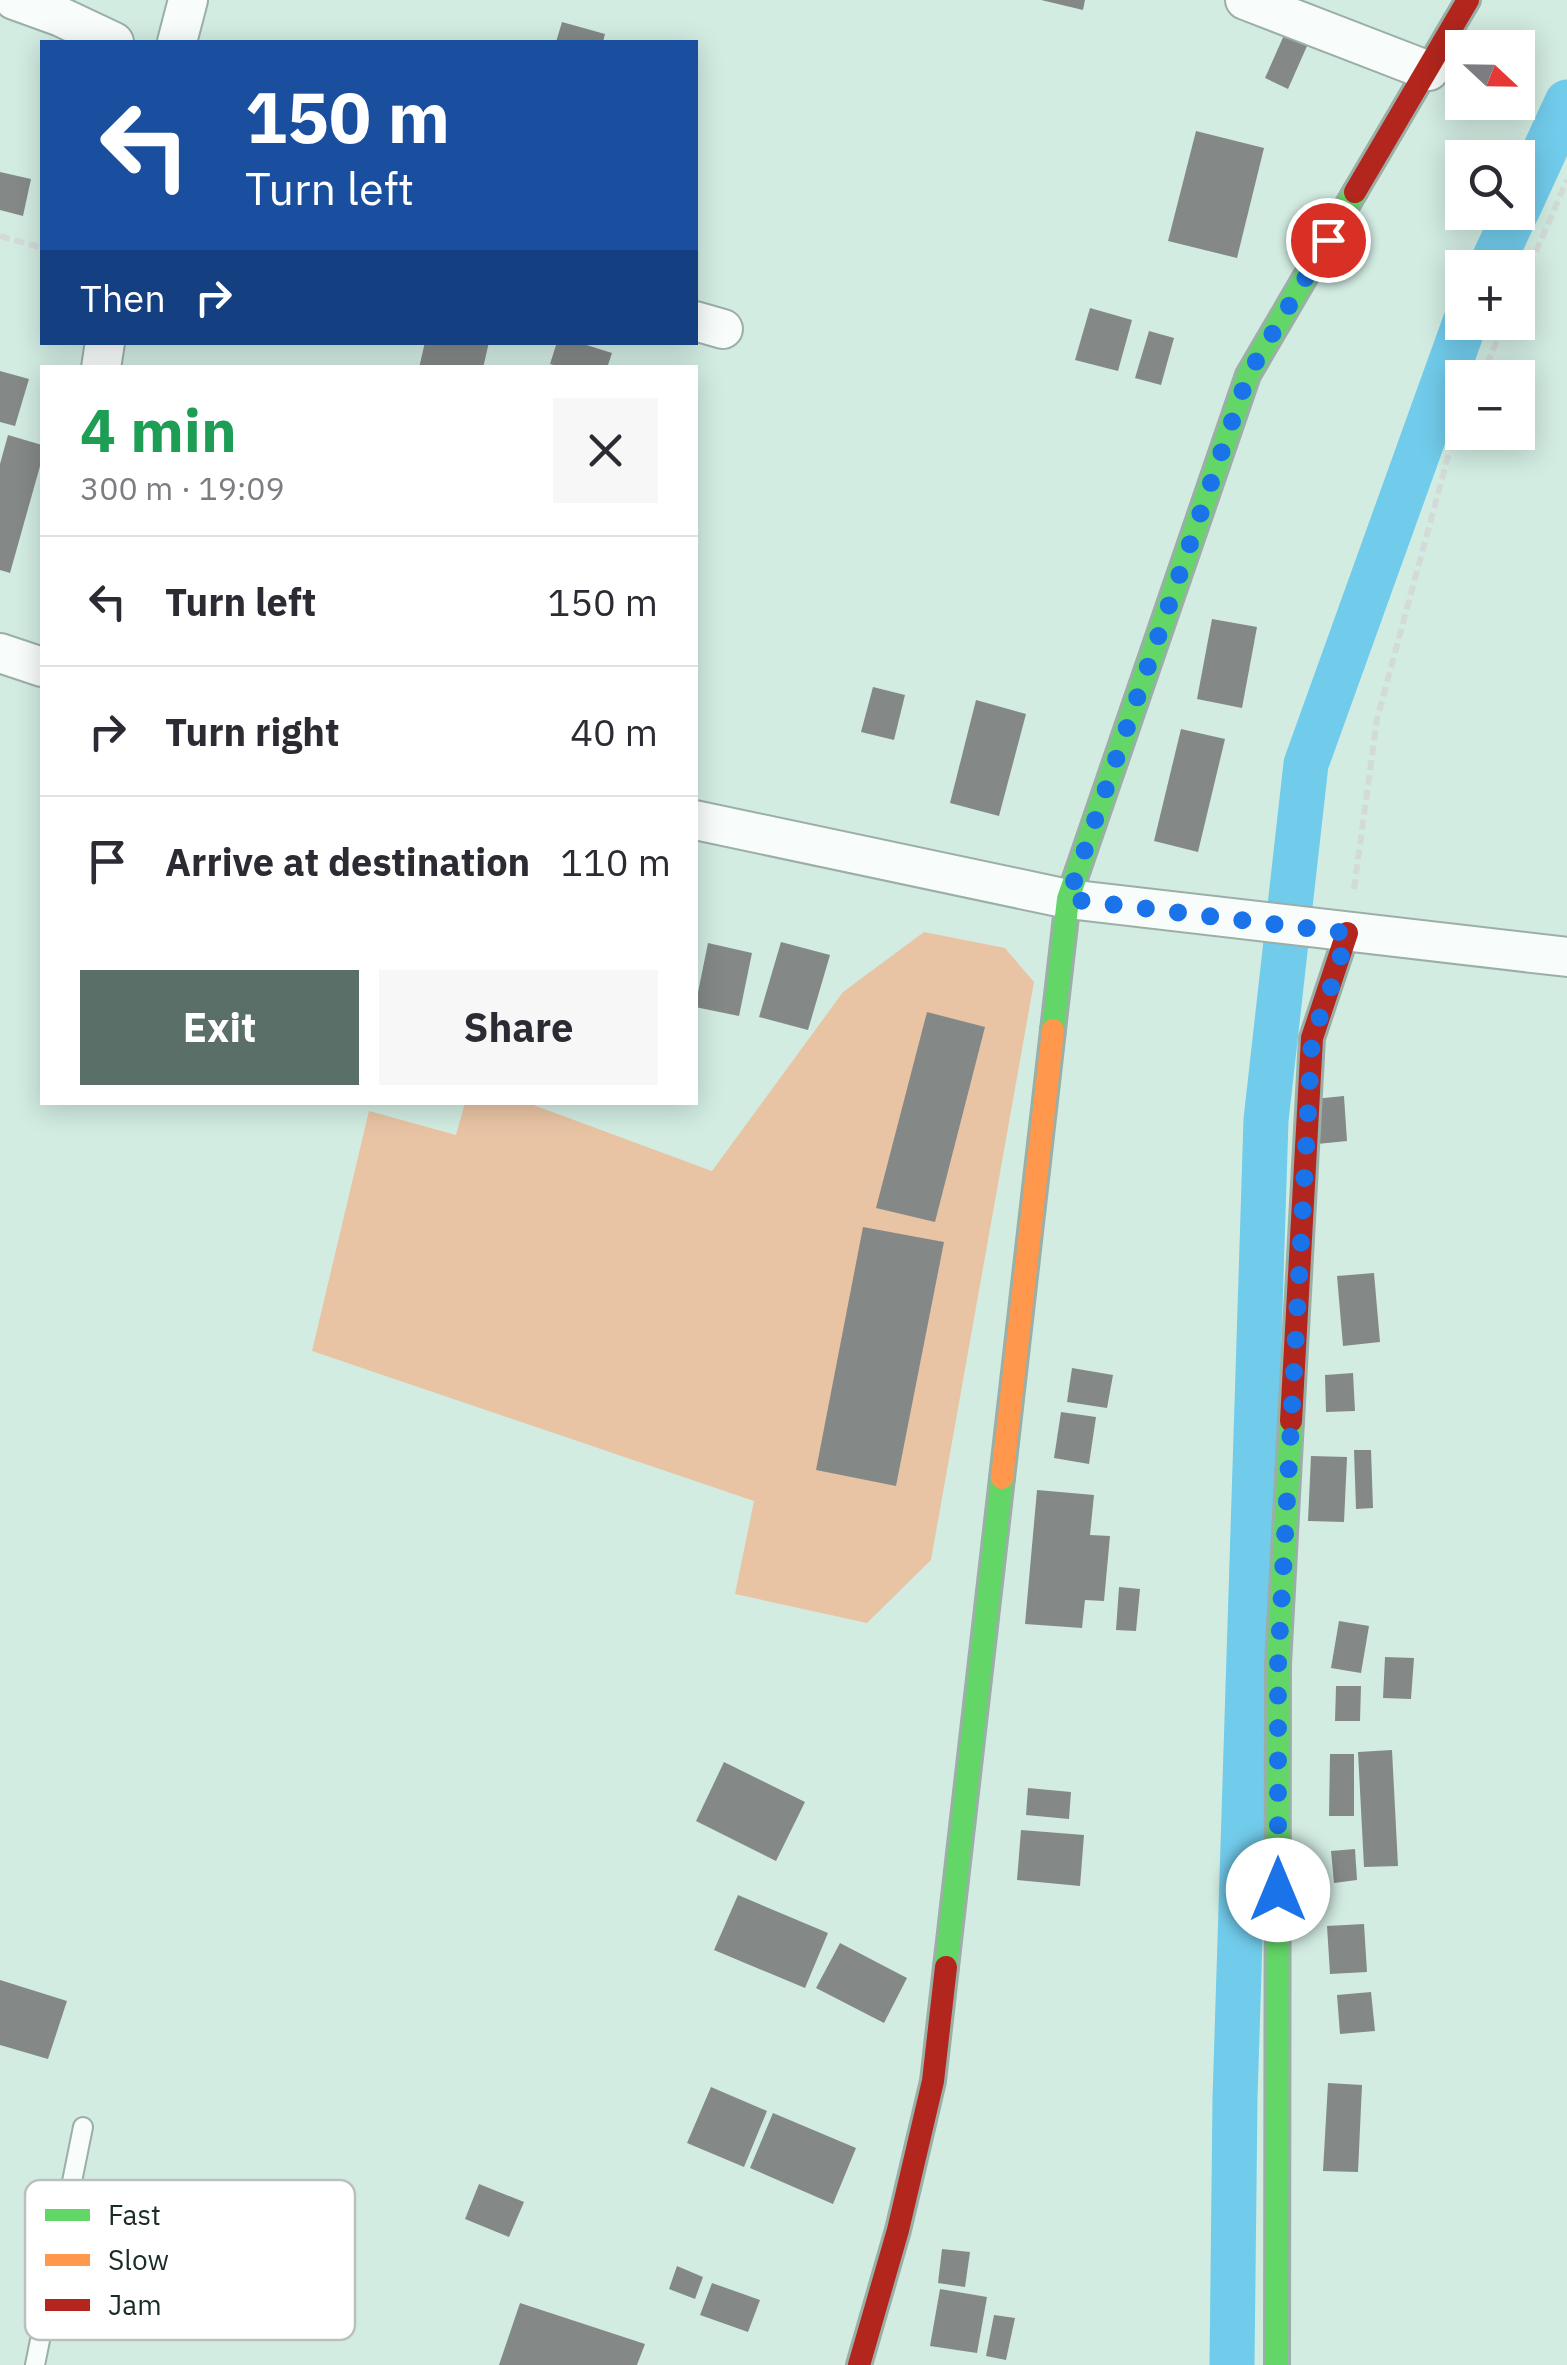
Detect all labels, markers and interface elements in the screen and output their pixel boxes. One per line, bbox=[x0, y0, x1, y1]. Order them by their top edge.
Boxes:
north arrow bbox=[1445, 30, 1535, 120]
map controls bbox=[1445, 30, 1535, 450]
text: 150 m bbox=[245, 71, 450, 162]
icon: left bbox=[80, 80, 210, 210]
button: search bbox=[1445, 140, 1535, 230]
text: Turn left bbox=[245, 159, 414, 217]
pin bbox=[1286, 198, 1371, 283]
icon: arrive bbox=[1301, 213, 1356, 268]
button: + bbox=[1445, 250, 1535, 340]
icon: right bbox=[186, 270, 241, 325]
text: Then bbox=[80, 273, 166, 322]
button: − bbox=[1445, 360, 1535, 450]
text: 4 min bbox=[80, 390, 237, 469]
button: close bbox=[553, 398, 658, 503]
text: 300 m · 19:09 bbox=[80, 467, 285, 509]
icon: left bbox=[80, 574, 135, 629]
text: Turn left bbox=[165, 577, 316, 626]
text: 150 m bbox=[547, 577, 658, 626]
icon: right bbox=[80, 704, 135, 759]
text: Turn right bbox=[165, 707, 340, 756]
text: 40 m bbox=[570, 707, 658, 756]
icon: arrive bbox=[80, 834, 135, 889]
text: Arrive at destination bbox=[165, 837, 530, 886]
text: 110 m bbox=[560, 837, 671, 886]
button: Exit bbox=[80, 970, 359, 1085]
button: Share bbox=[379, 970, 658, 1085]
position arrow bbox=[1226, 1838, 1330, 1942]
legend bbox=[25, 2180, 355, 2340]
text: Fast bbox=[108, 2196, 161, 2233]
text: Slow bbox=[108, 2241, 169, 2278]
text: Jam bbox=[108, 2286, 162, 2323]

